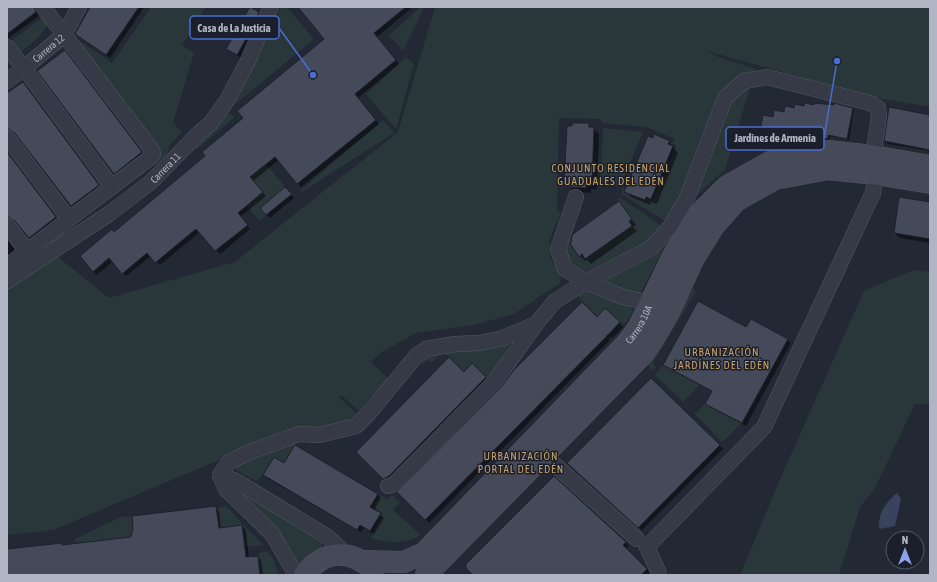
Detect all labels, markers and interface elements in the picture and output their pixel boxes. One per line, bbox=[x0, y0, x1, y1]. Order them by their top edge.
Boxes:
callout: Casa de La Justicia bbox=[190, 16, 279, 39]
text: Casa de La Justicia bbox=[197, 22, 271, 34]
street label: Carrera 12 bbox=[31, 32, 67, 65]
callout: Jardines de Armenia bbox=[726, 127, 824, 150]
text: Jardines de Armenia bbox=[733, 132, 816, 144]
street label: Carrera 11 bbox=[148, 150, 183, 185]
district label: CONJUNTO RESIDENCIAL GUADUALES DEL EDÉN bbox=[551, 162, 671, 187]
street label: Carrera 10A bbox=[623, 303, 654, 346]
district label: URBANIZACIÓN JARDÍNES DEL EDÉN bbox=[674, 346, 770, 371]
district label: URBANIZACIÓN PORTAL DEL EDÉN bbox=[478, 450, 564, 475]
north arrow bbox=[885, 530, 925, 570]
text: N bbox=[902, 534, 908, 546]

